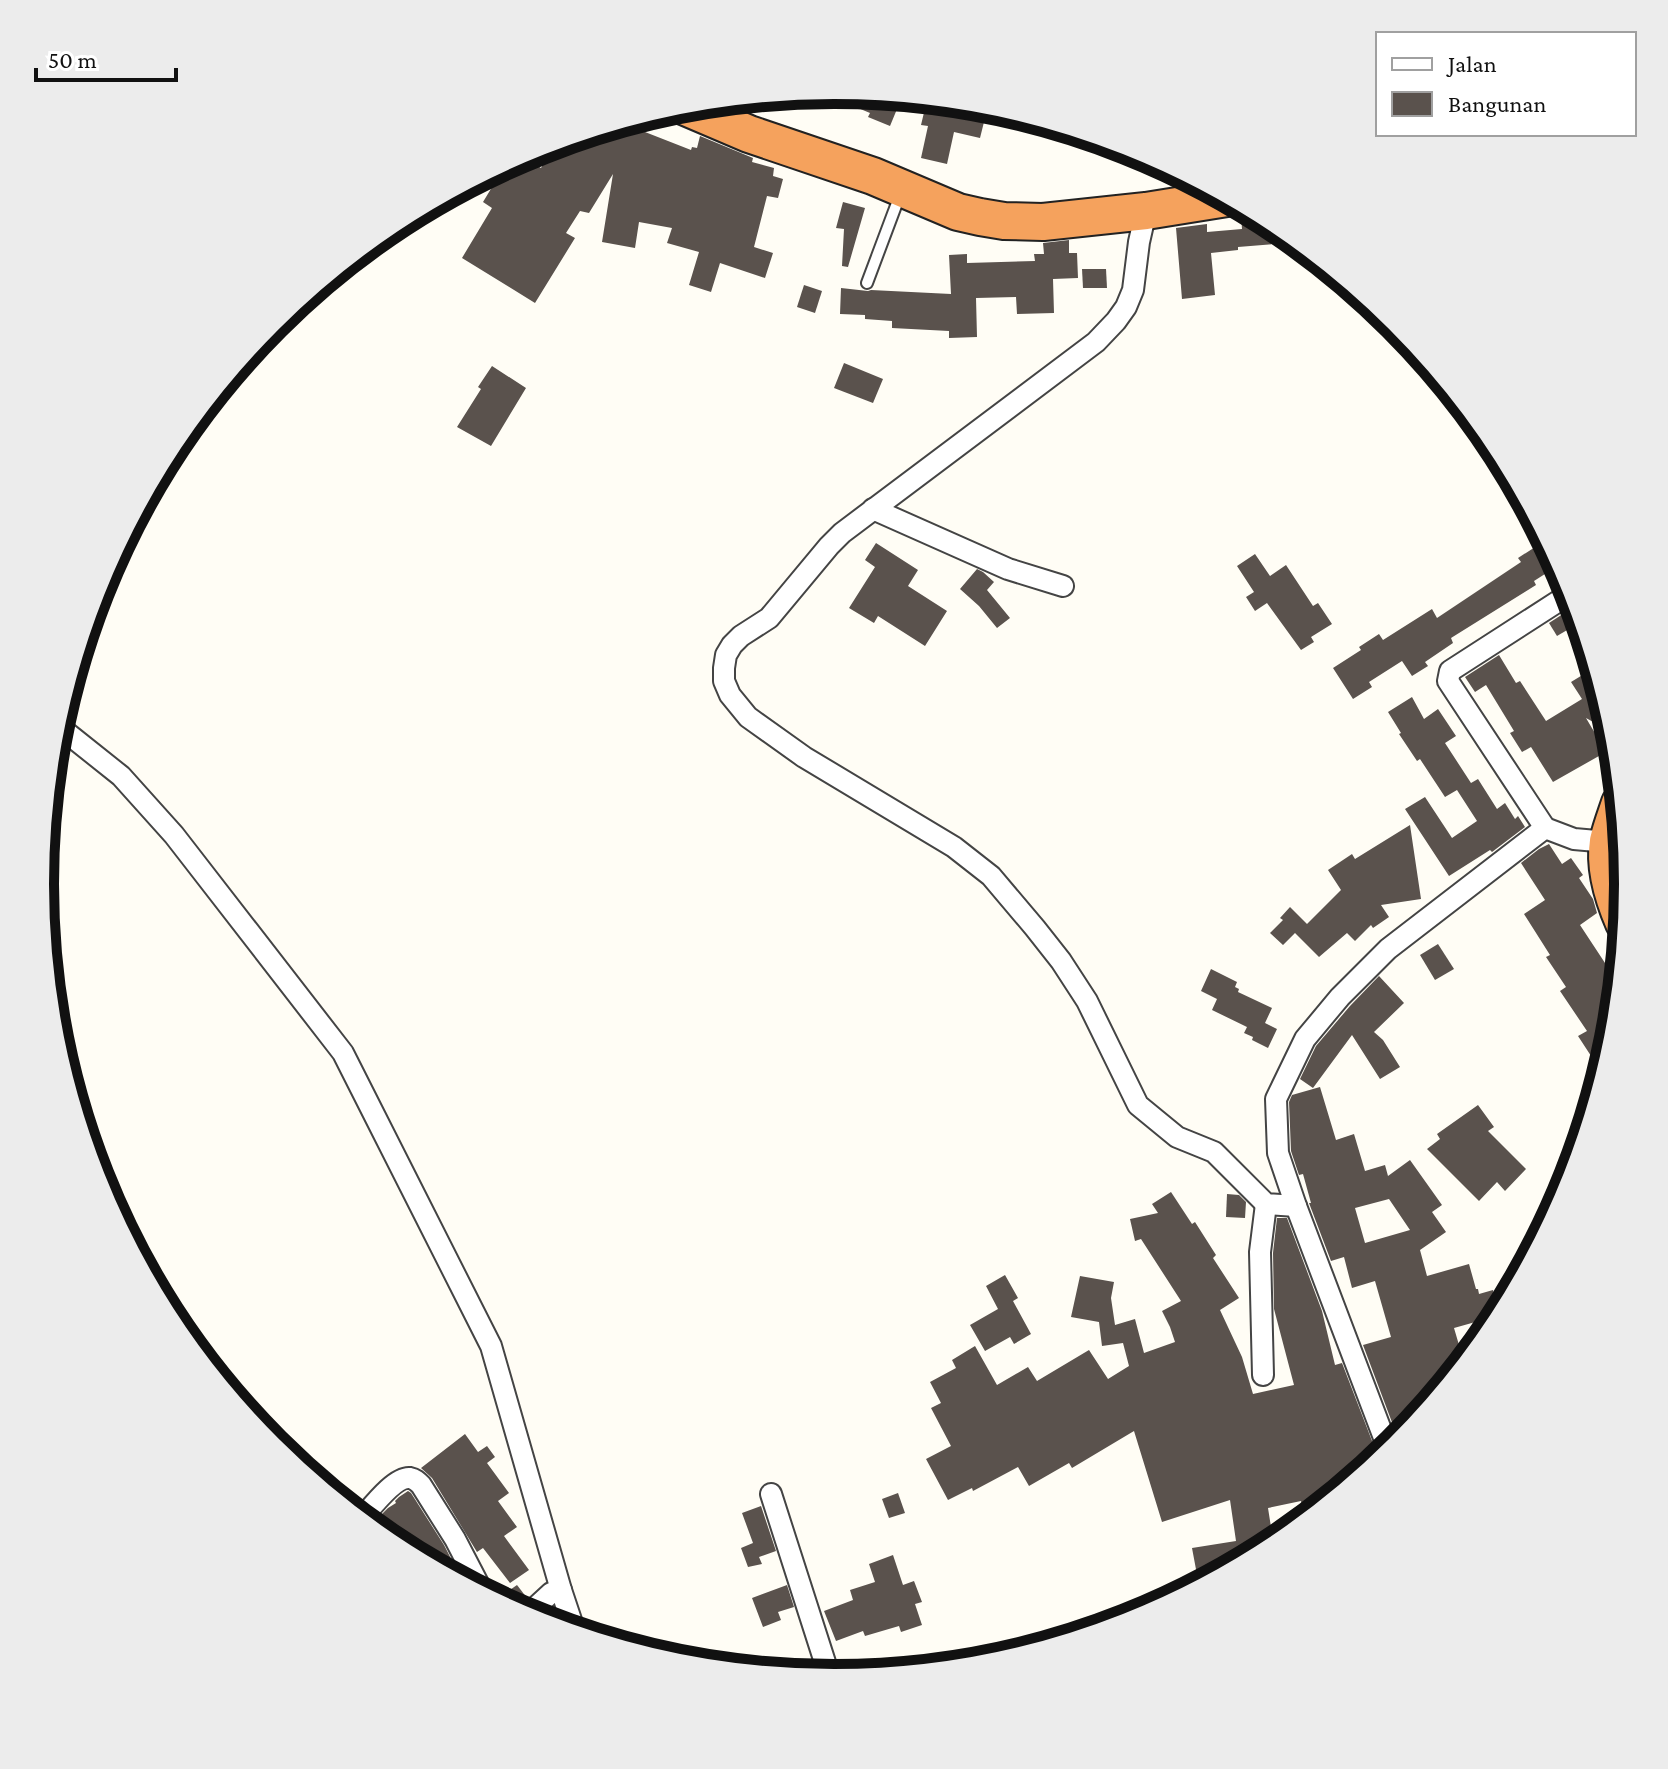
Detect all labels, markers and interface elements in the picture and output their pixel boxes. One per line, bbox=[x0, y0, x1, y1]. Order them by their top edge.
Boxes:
scale bar bbox=[36, 32, 176, 82]
legend bbox=[1376, 32, 1636, 136]
text: 50 m bbox=[48, 46, 97, 73]
text: Jalan bbox=[1446, 50, 1497, 77]
text: Bangunan bbox=[1448, 90, 1546, 117]

